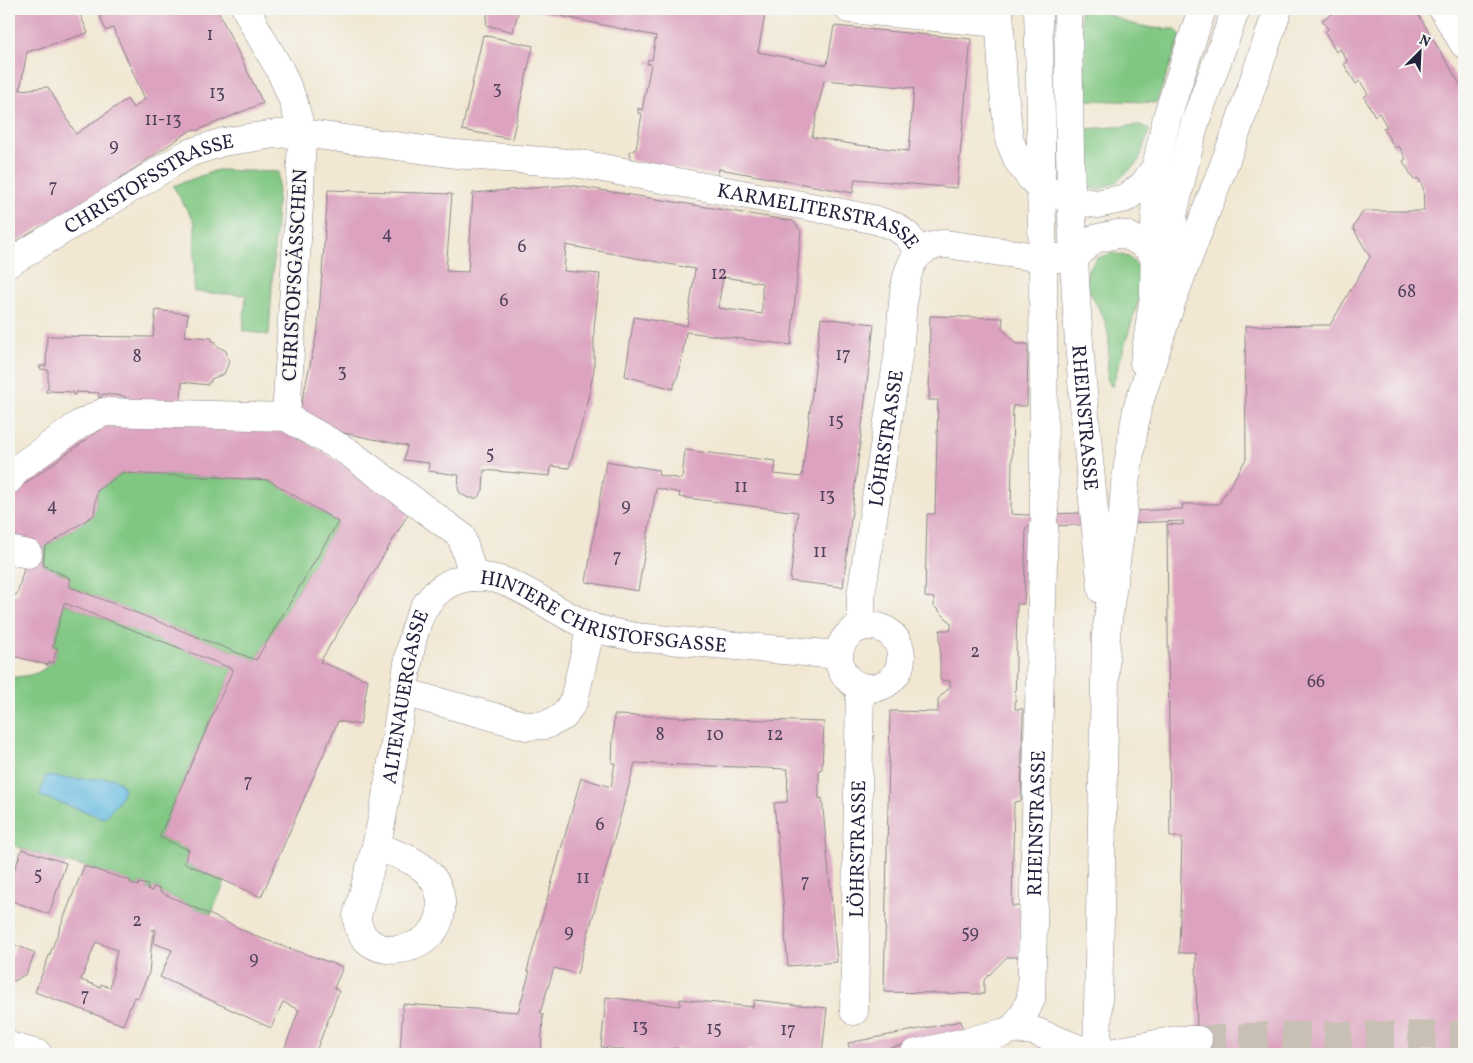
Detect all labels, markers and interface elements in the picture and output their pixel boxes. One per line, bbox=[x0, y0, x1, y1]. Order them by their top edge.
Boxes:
house number: 1 bbox=[207, 23, 213, 48]
north arrow bbox=[1396, 28, 1446, 78]
text: N bbox=[1416, 31, 1433, 52]
house number: 3 bbox=[492, 77, 502, 102]
house number: 13 bbox=[209, 81, 225, 106]
house number: 11-13 bbox=[144, 108, 182, 133]
street label: CHRISTOFSSTRASSE bbox=[60, 128, 236, 242]
house number: 9 bbox=[109, 134, 119, 159]
street label: CHRISTOFSGÄSSCHEN bbox=[276, 168, 316, 382]
house number: 7 bbox=[49, 175, 57, 200]
street label: KARMELITERSTRASSE bbox=[715, 178, 925, 256]
house number: 4 bbox=[382, 222, 392, 247]
house number: 6 bbox=[517, 235, 527, 260]
house number: 12 bbox=[711, 262, 727, 287]
house number: 68 bbox=[1398, 280, 1416, 305]
house number: 6 bbox=[499, 289, 509, 314]
house number: 17 bbox=[835, 343, 851, 368]
street label: RHEINSTRASSE bbox=[1063, 344, 1104, 492]
house number: 8 bbox=[132, 345, 142, 370]
house number: 3 bbox=[337, 360, 347, 385]
street label: LÖHRSTRASSE bbox=[863, 368, 912, 509]
house number: 15 bbox=[828, 409, 844, 434]
house number: 5 bbox=[486, 442, 494, 467]
house number: 11 bbox=[734, 475, 748, 500]
house number: 13 bbox=[819, 484, 835, 509]
house number: 4 bbox=[47, 494, 57, 519]
house number: 9 bbox=[621, 494, 631, 519]
house number: 11 bbox=[813, 540, 827, 565]
house number: 7 bbox=[613, 545, 621, 570]
street label: HINTERE CHRISTOFSGASSE bbox=[478, 565, 728, 661]
street label: ALTENAUERGASSE bbox=[377, 606, 437, 786]
house number: 2 bbox=[970, 640, 980, 665]
house number: 66 bbox=[1307, 670, 1325, 695]
house number: 8 bbox=[655, 723, 665, 748]
house number: 10 bbox=[706, 723, 724, 748]
house number: 12 bbox=[767, 723, 783, 748]
street label: RHEINSTRASSE bbox=[1022, 750, 1054, 897]
house number: 7 bbox=[244, 770, 252, 795]
street label: LÖHRSTRASSE bbox=[844, 780, 874, 918]
house number: 6 bbox=[595, 813, 605, 838]
house number: 5 bbox=[34, 863, 42, 888]
house number: 11 bbox=[576, 866, 590, 891]
house number: 7 bbox=[801, 870, 809, 895]
house number: 2 bbox=[132, 909, 142, 934]
house number: 9 bbox=[564, 920, 574, 945]
house number: 59 bbox=[961, 921, 979, 946]
house number: 9 bbox=[249, 947, 259, 972]
house number: 7 bbox=[81, 984, 89, 1009]
house number: 13 bbox=[632, 1015, 648, 1040]
house number: 15 bbox=[706, 1017, 722, 1042]
house number: 17 bbox=[780, 1018, 796, 1043]

